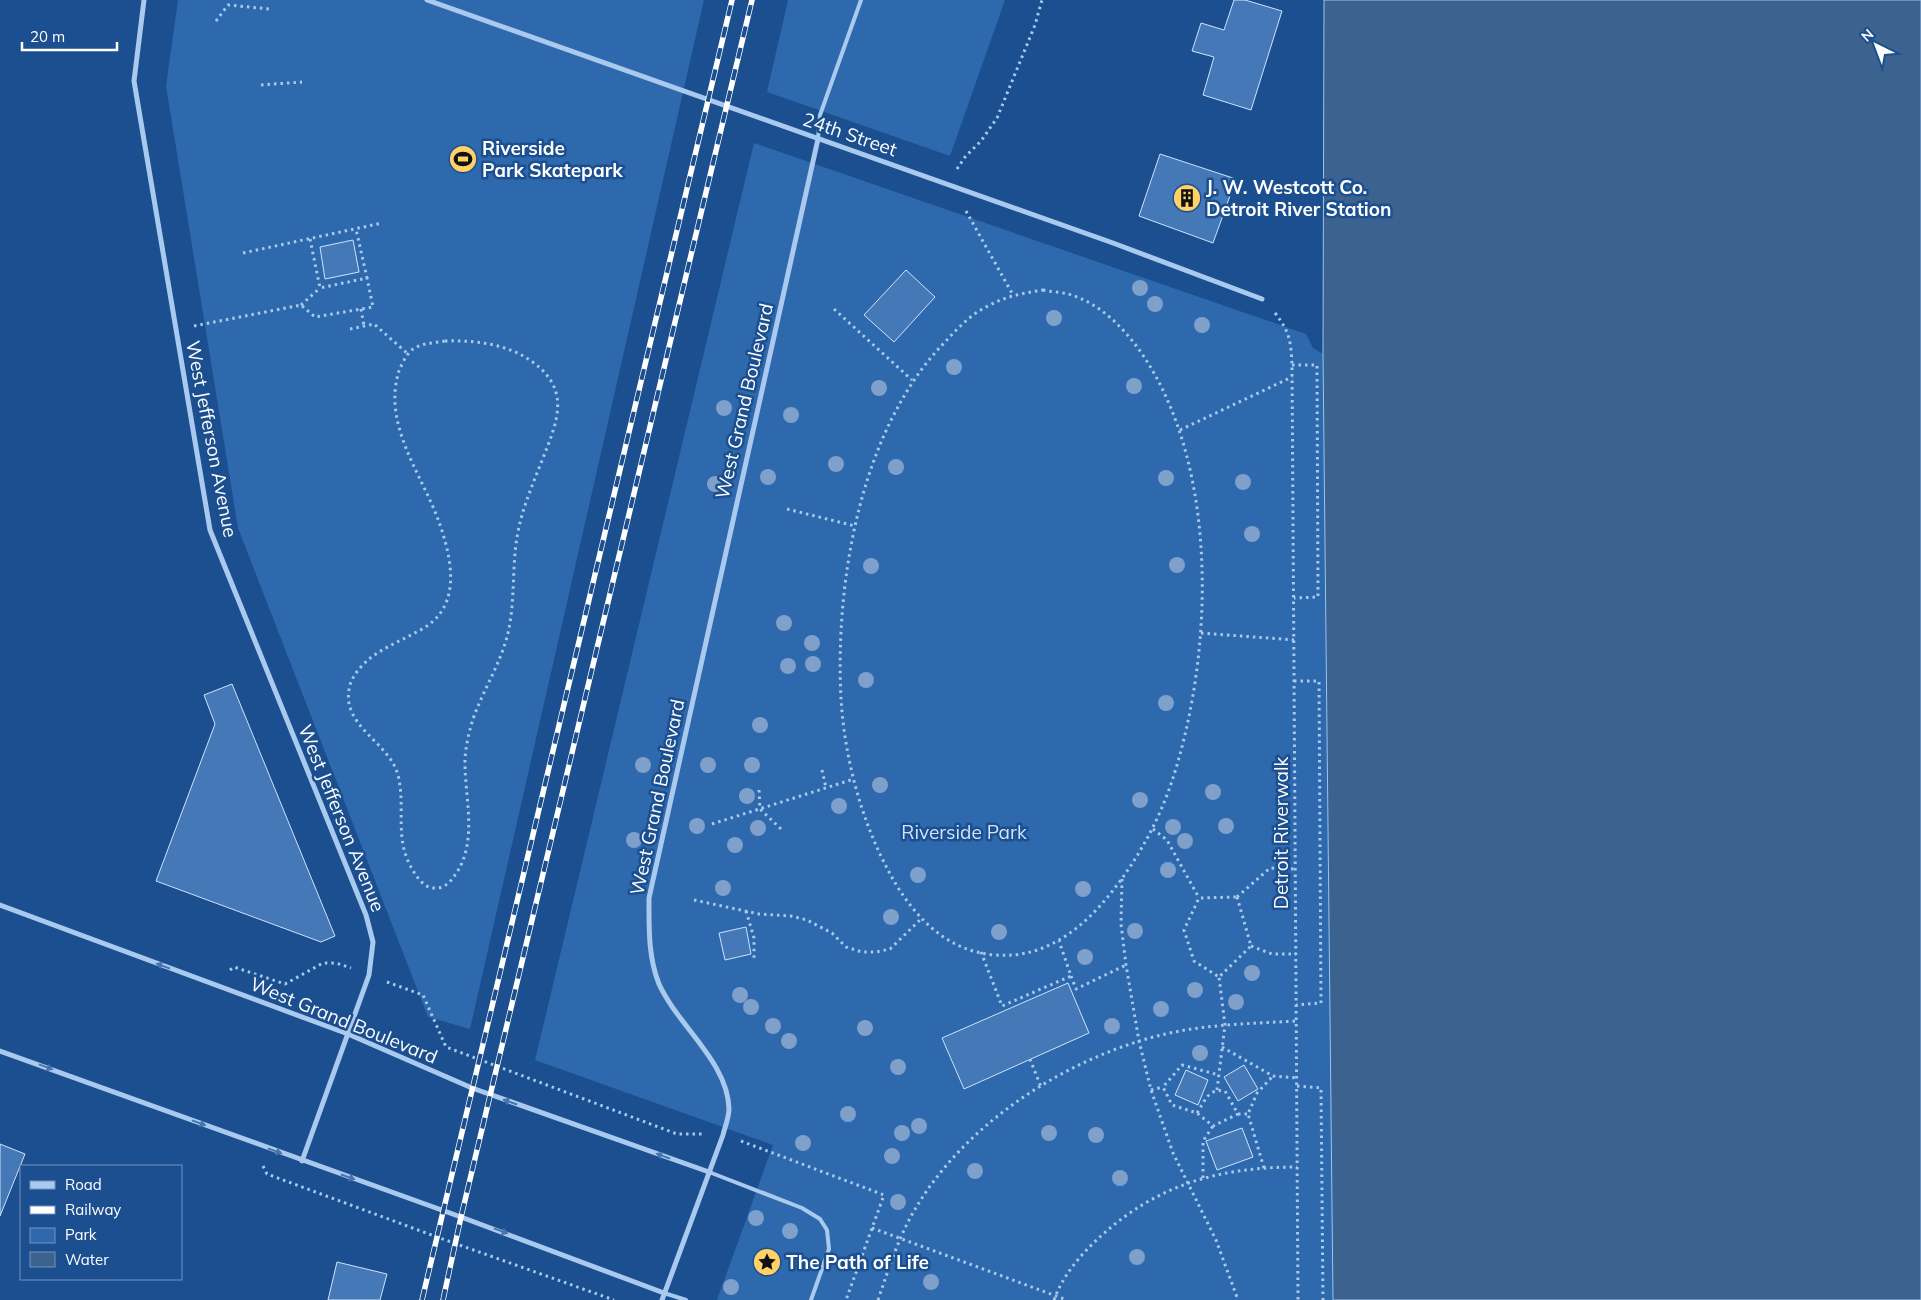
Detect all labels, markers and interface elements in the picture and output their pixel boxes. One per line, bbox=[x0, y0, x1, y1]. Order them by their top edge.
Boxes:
scale bar bbox=[22, 20, 118, 52]
north arrow bbox=[1851, 20, 1901, 70]
text: N bbox=[1857, 25, 1877, 46]
text: 20 m bbox=[30, 27, 65, 46]
street label: 24th Street bbox=[800, 107, 901, 161]
place label: Riverside Park Skatepark bbox=[482, 136, 623, 182]
sports icon: Riverside Park Skatepark bbox=[448, 144, 478, 174]
place label: J. W. Westcott Co. Detroit River Station bbox=[1206, 175, 1392, 221]
building icon: J. W. Westcott Co. Detroit River Station bbox=[1172, 183, 1202, 213]
street label: West Grand Boulevard bbox=[710, 301, 778, 501]
street label: West Jefferson Avenue bbox=[181, 339, 243, 539]
street label: West Grand Boulevard bbox=[624, 697, 690, 897]
street label: West Jefferson Avenue bbox=[293, 721, 391, 915]
street label: Detroit Riverwalk bbox=[1269, 757, 1293, 909]
park label: Riverside Park bbox=[901, 820, 1027, 844]
one-way arrow bbox=[155, 962, 170, 970]
street label: West Grand Boulevard bbox=[247, 971, 441, 1069]
one-way arrow bbox=[39, 1063, 54, 1071]
one-way arrow bbox=[502, 1098, 517, 1106]
one-way arrow bbox=[191, 1120, 206, 1127]
one-way arrow bbox=[268, 1148, 283, 1155]
one-way arrow bbox=[655, 1152, 670, 1160]
legend bbox=[20, 1165, 182, 1280]
one-way arrow bbox=[340, 1174, 355, 1181]
text: Road bbox=[65, 1175, 102, 1194]
text: Railway bbox=[65, 1200, 121, 1219]
text: Park bbox=[65, 1225, 97, 1244]
one-way arrow bbox=[493, 1228, 508, 1236]
place icon: The Path of Life bbox=[752, 1247, 782, 1277]
text: Water bbox=[65, 1250, 109, 1269]
place label: The Path of Life bbox=[786, 1250, 929, 1274]

